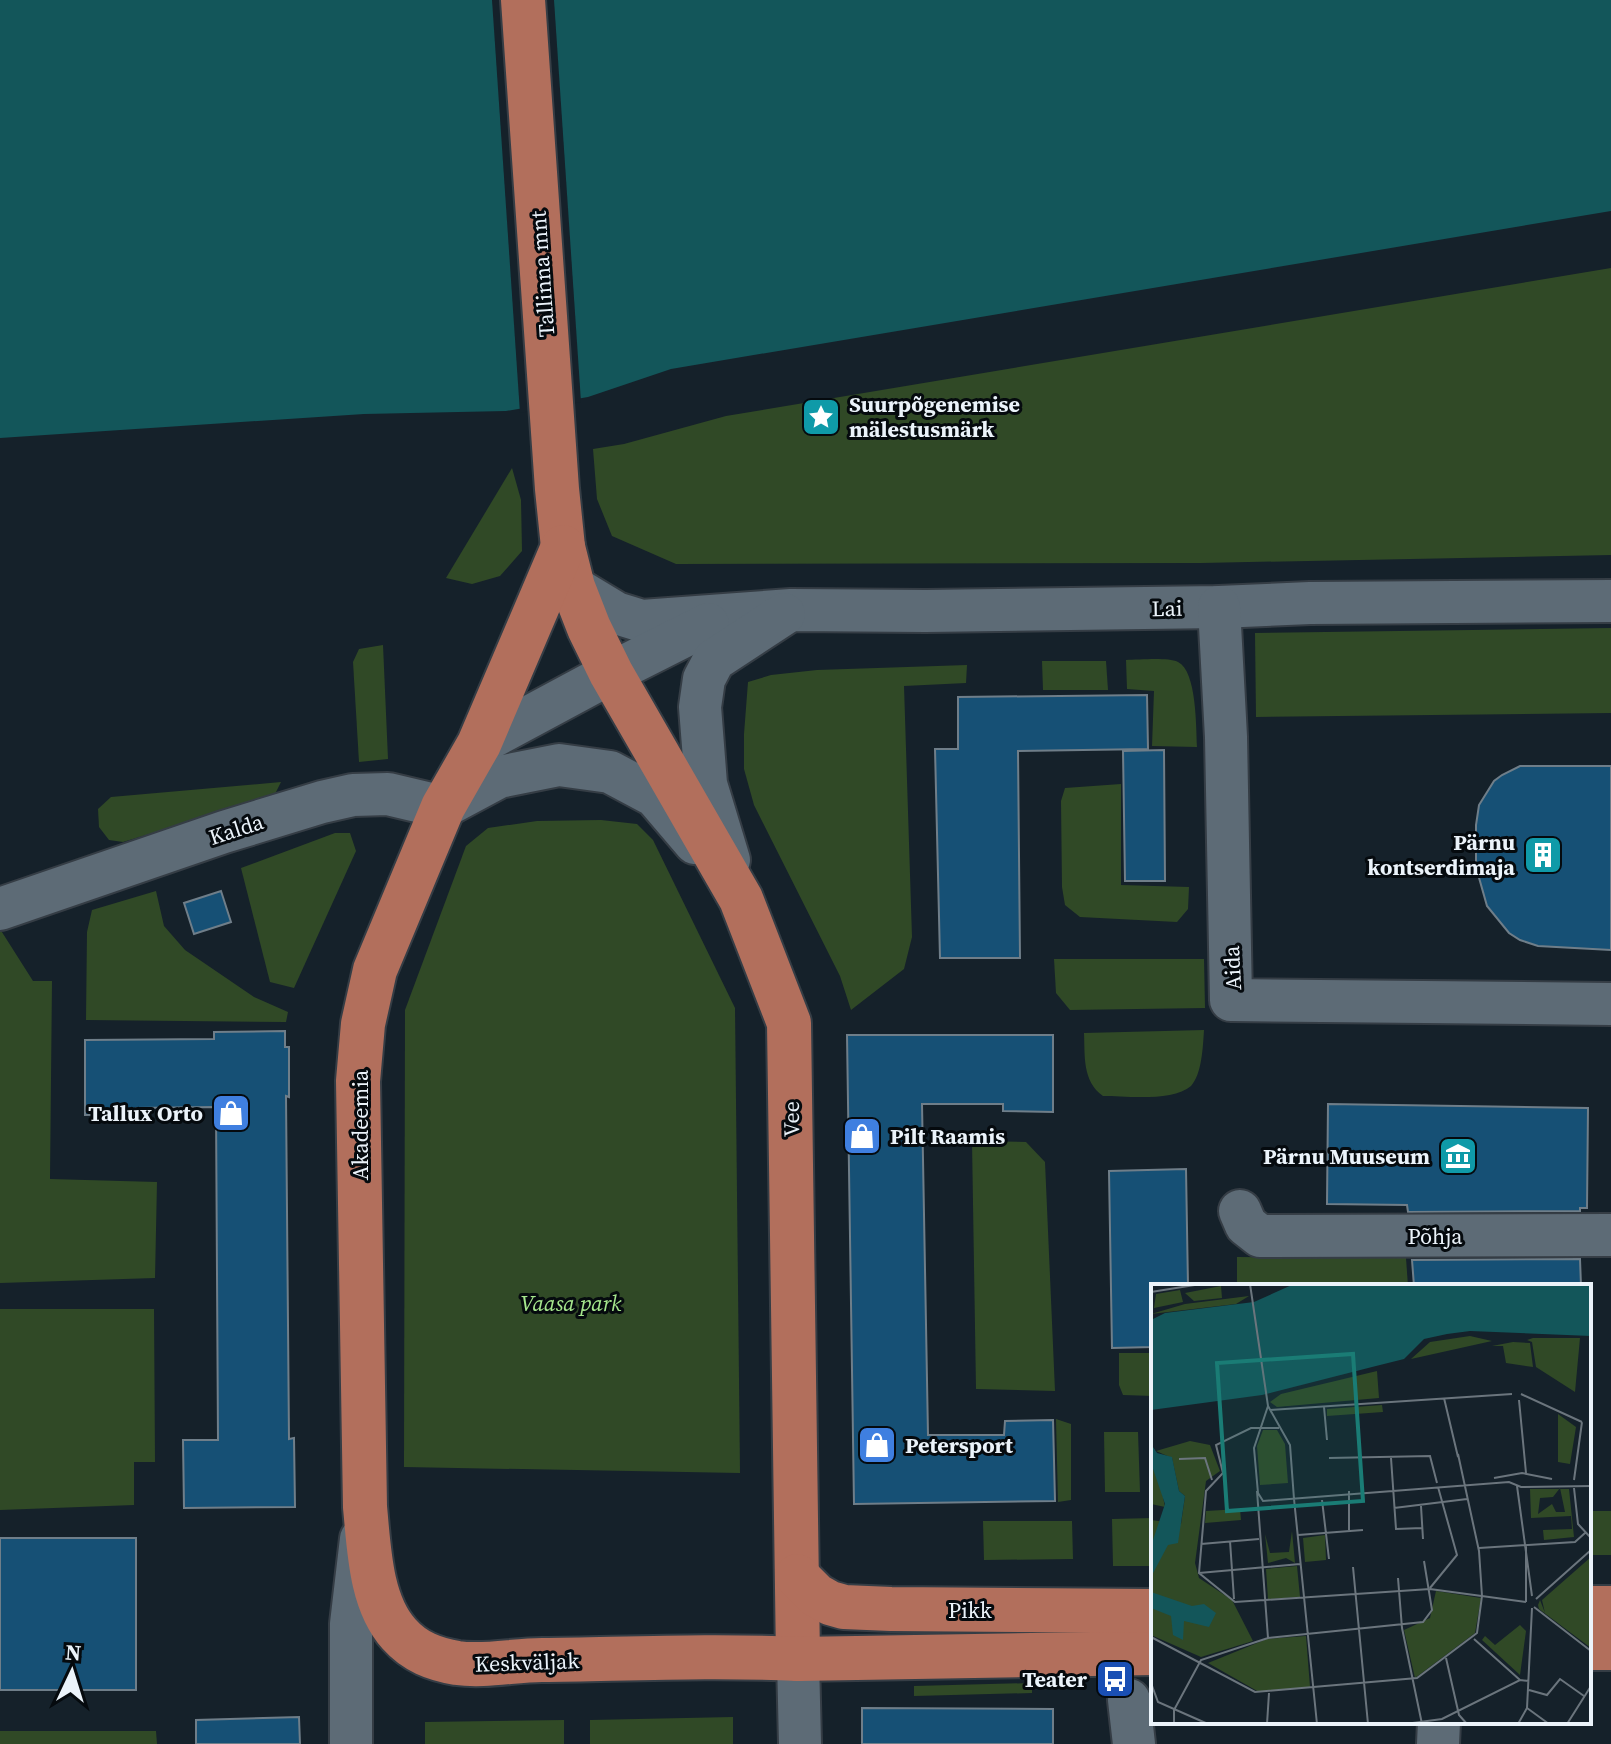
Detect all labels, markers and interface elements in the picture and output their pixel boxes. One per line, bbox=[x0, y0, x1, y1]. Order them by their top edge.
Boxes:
street label: Tallinna mnt bbox=[523, 209, 561, 338]
place label: Suurpõgenemise mälestusmärk bbox=[849, 389, 1020, 444]
place icon: Suurpõgenemise mälestusmärk bbox=[800, 396, 842, 438]
street label: Lai bbox=[1151, 593, 1183, 623]
street label: Kalda bbox=[205, 806, 268, 852]
place label: Pärnu kontserdimaja bbox=[1367, 827, 1515, 882]
building icon: Pärnu kontserdimaja bbox=[1522, 834, 1564, 876]
street label: Aida bbox=[1216, 944, 1248, 991]
street label: Akadeemia bbox=[345, 1069, 375, 1180]
shop icon: Tallux Orto bbox=[210, 1092, 252, 1134]
place label: Tallux Orto bbox=[88, 1098, 203, 1128]
street label: Vee bbox=[776, 1101, 806, 1137]
shop icon: Pilt Raamis bbox=[841, 1115, 883, 1157]
place label: Pilt Raamis bbox=[890, 1121, 1005, 1151]
museum icon: Pärnu Muuseum bbox=[1437, 1135, 1479, 1177]
place label: Pärnu Muuseum bbox=[1263, 1141, 1430, 1171]
street label: Põhja bbox=[1408, 1221, 1463, 1251]
inset map bbox=[1151, 1284, 1591, 1724]
park label: Vaasa park bbox=[521, 1288, 622, 1318]
shop icon: Petersport bbox=[856, 1424, 898, 1466]
place label: Petersport bbox=[905, 1430, 1014, 1460]
street label: Pikk bbox=[948, 1595, 993, 1625]
north arrow bbox=[32, 1632, 112, 1712]
text: N bbox=[64, 1637, 82, 1668]
street label: Keskväljak bbox=[474, 1645, 581, 1679]
bus stop icon: Teater bbox=[1094, 1658, 1136, 1700]
place label: Teater bbox=[1022, 1664, 1088, 1694]

